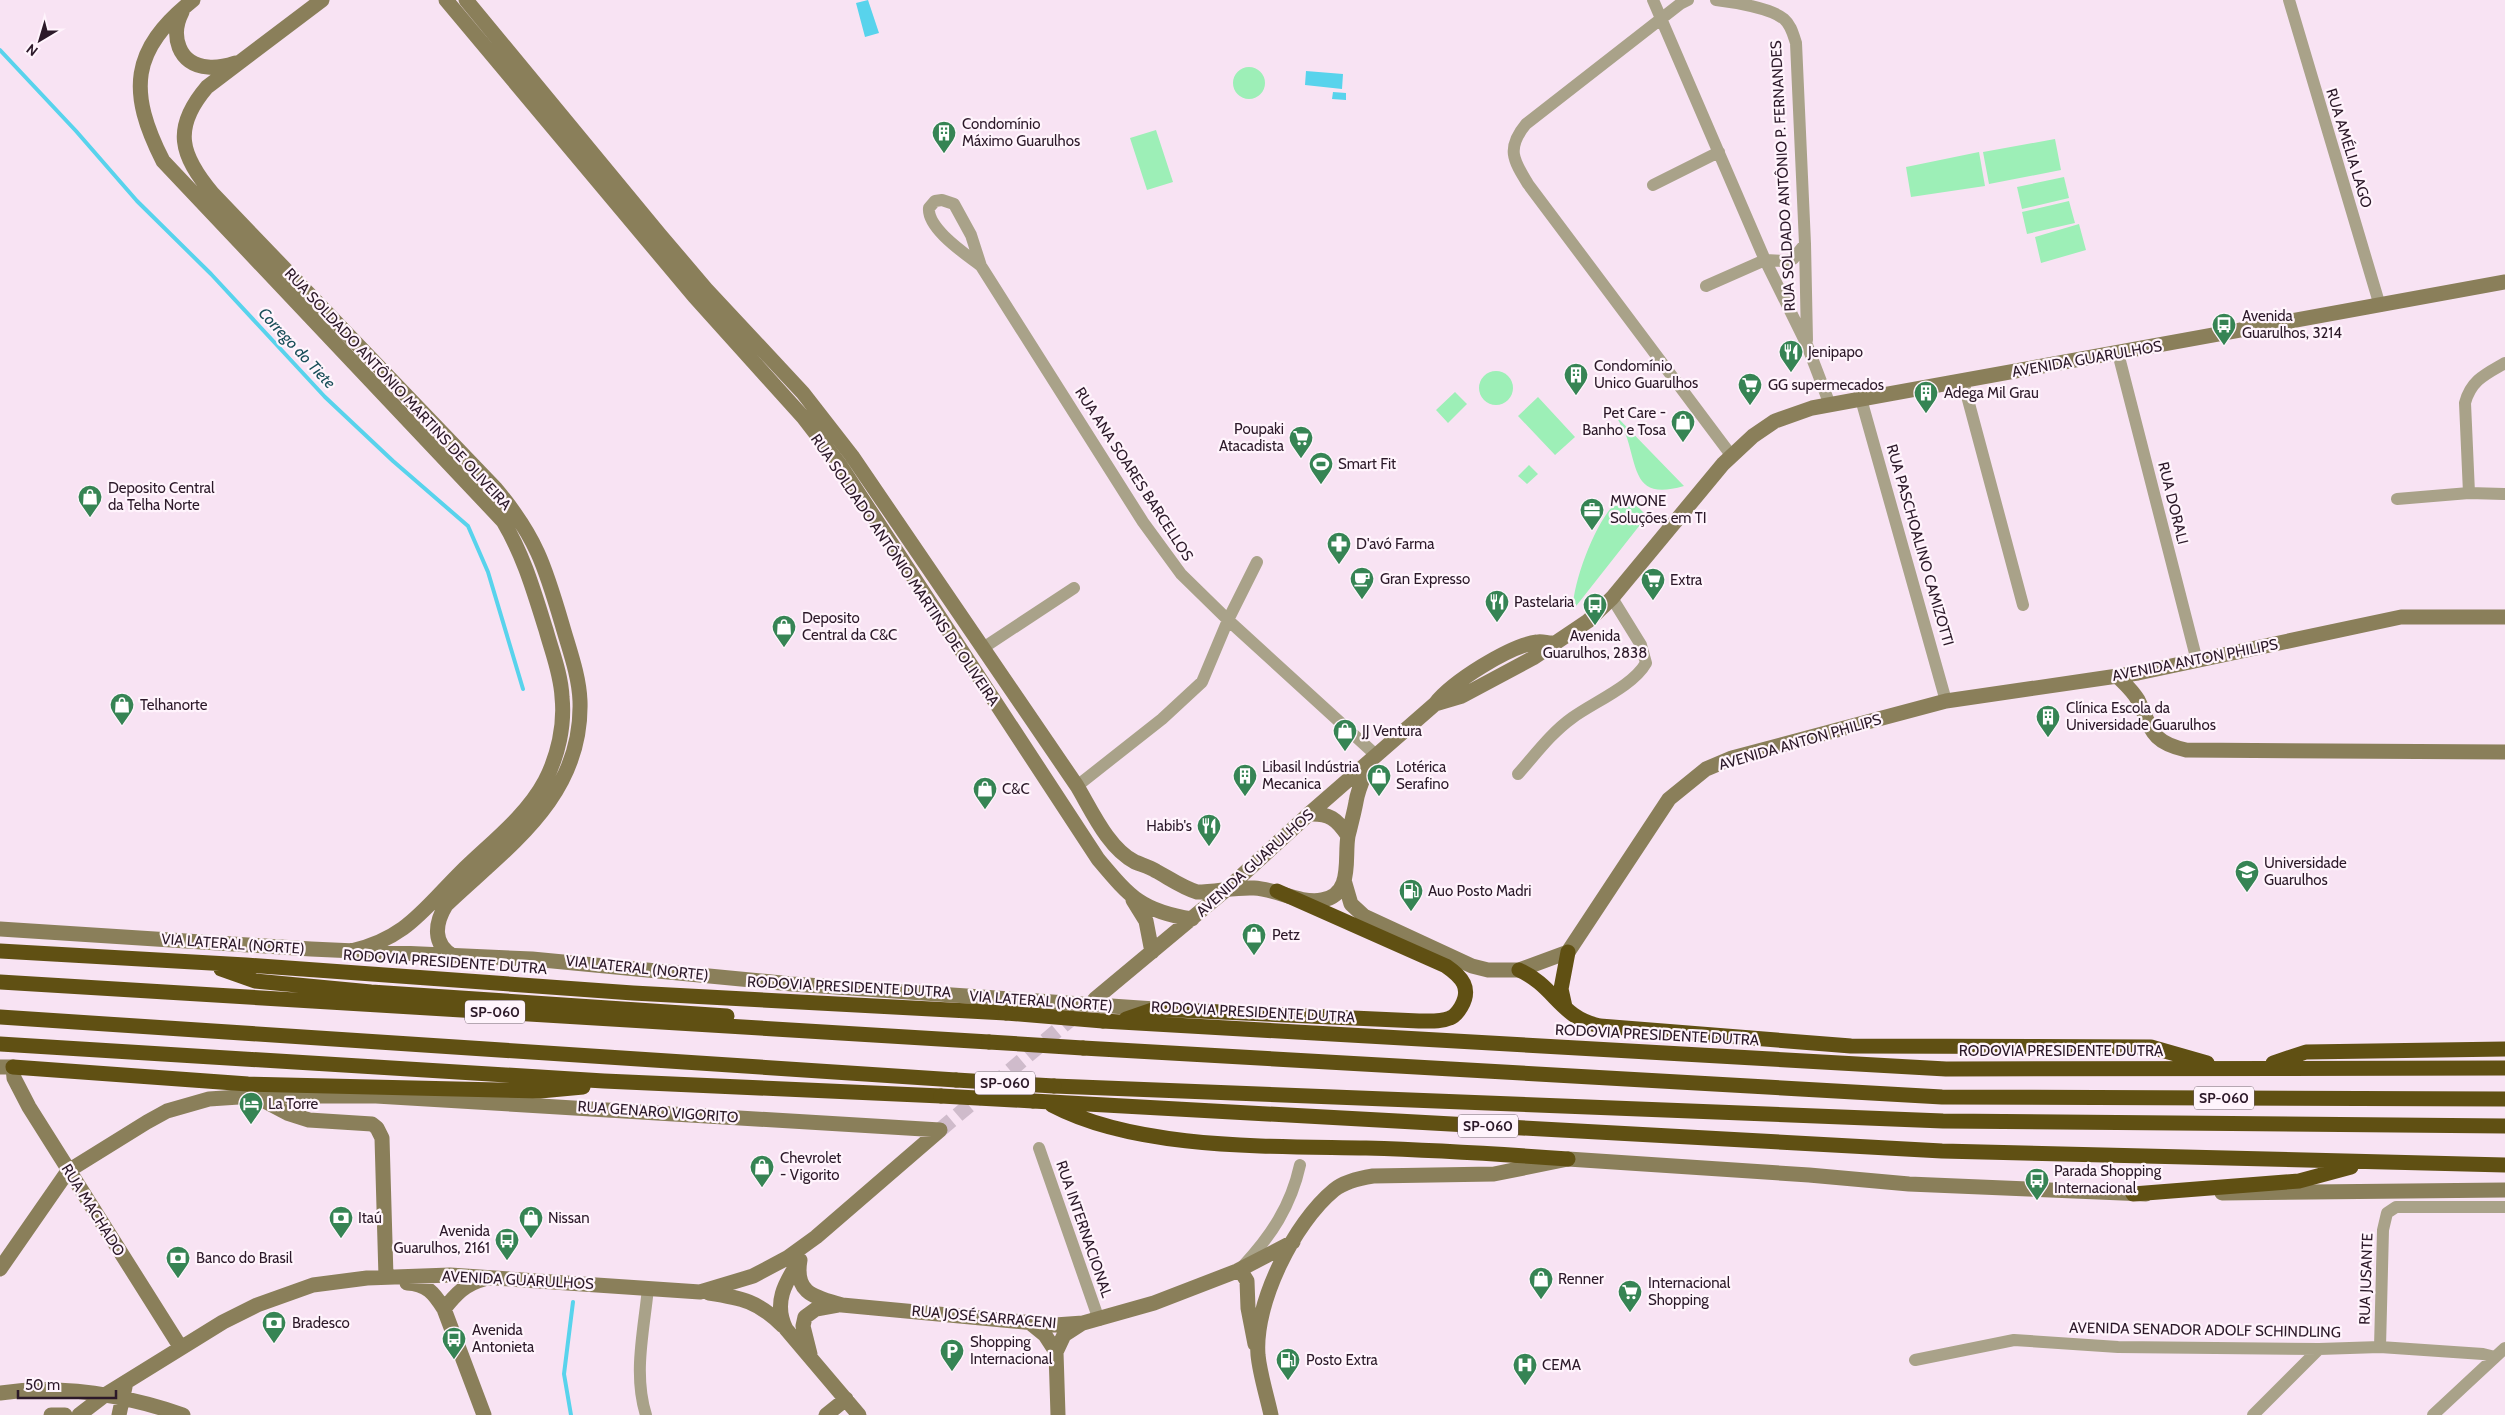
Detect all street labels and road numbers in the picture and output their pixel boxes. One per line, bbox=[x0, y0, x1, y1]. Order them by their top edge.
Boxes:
street label: RUA SOLDADO ANTÔNIO P. FERNANDES bbox=[1766, 40, 1799, 312]
street label: RUA AMÉLIA LAGO bbox=[2322, 86, 2377, 210]
street label: RUA SOLDADO ANTÔNIO MARTINS DE OLIVEIRA bbox=[281, 264, 516, 514]
street label: AVENIDA GUARULHOS bbox=[2011, 337, 2164, 381]
street label: RUA ANA SOARES BARCELLOS bbox=[1071, 384, 1197, 564]
street label: RUA SOLDADO ANTÔNIO MARTINS DE OLIVEIRA bbox=[807, 430, 1004, 710]
street label: RUA PASCHOALINO CAMIZOTTI bbox=[1883, 442, 1957, 648]
street label: RUA DORALI bbox=[2154, 460, 2192, 546]
street label: AVENIDA ANTON PHILIPS bbox=[2111, 635, 2280, 685]
street label: AVENIDA ANTON PHILIPS bbox=[1717, 710, 1884, 774]
street label: AVENIDA GUARULHOS bbox=[1193, 805, 1318, 921]
street label: VIA LATERAL (NORTE) bbox=[161, 930, 305, 958]
street label: RODOVIA PRESIDENTE DUTRA bbox=[342, 946, 548, 978]
street label: VIA LATERAL (NORTE) bbox=[565, 952, 709, 984]
street label: RODOVIA PRESIDENTE DUTRA bbox=[746, 973, 952, 1001]
street label: VIA LATERAL (NORTE) bbox=[969, 987, 1113, 1015]
street label: RODOVIA PRESIDENTE DUTRA bbox=[1150, 998, 1356, 1026]
road number: SP-060 bbox=[465, 1000, 525, 1024]
street label: RODOVIA PRESIDENTE DUTRA bbox=[1554, 1021, 1760, 1049]
street label: RODOVIA PRESIDENTE DUTRA bbox=[1959, 1042, 2164, 1060]
road number: SP-060 bbox=[975, 1072, 1035, 1094]
road number: SP-060 bbox=[2194, 1086, 2254, 1110]
street label: RUA GENARO VIGORITO bbox=[577, 1097, 739, 1127]
road number: SP-060 bbox=[1458, 1114, 1518, 1138]
street label: RUA INTERNACIONAL bbox=[1052, 1158, 1116, 1300]
street label: RUA MACHADO bbox=[58, 1161, 128, 1259]
street label: RUA JUSANTE bbox=[2355, 1233, 2377, 1325]
street label: AVENIDA GUARULHOS bbox=[442, 1267, 595, 1293]
street label: RUA JOSÉ SARRACENI bbox=[911, 1301, 1057, 1332]
street label: AVENIDA SENADOR ADOLF SCHINDLING bbox=[2069, 1319, 2341, 1341]

